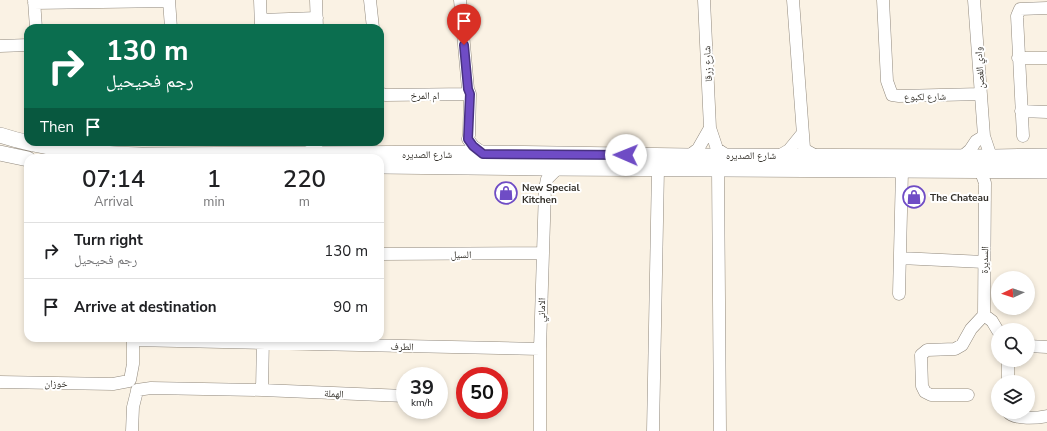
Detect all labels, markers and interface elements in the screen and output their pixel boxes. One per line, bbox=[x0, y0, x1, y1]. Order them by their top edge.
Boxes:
pin bbox=[447, 4, 481, 45]
icon: arrive bbox=[453, 10, 475, 32]
text: 130 m bbox=[106, 32, 189, 70]
icon: right bbox=[40, 40, 92, 92]
street label: شارع زرقا bbox=[700, 45, 716, 82]
street label: وادي الغصن bbox=[972, 46, 989, 89]
text: رجم فحيحيل bbox=[106, 69, 194, 93]
street label: ام المرخ bbox=[411, 89, 439, 103]
street label: شارع لكبوع bbox=[904, 90, 947, 104]
icon: arrive bbox=[82, 116, 104, 138]
text: Then bbox=[40, 117, 74, 137]
position arrow bbox=[605, 134, 647, 176]
street label: شارع الصديره bbox=[402, 148, 452, 162]
street label: شارع الصديره bbox=[726, 149, 776, 163]
text: 07:14 bbox=[82, 163, 145, 195]
text: 1 bbox=[207, 163, 221, 195]
text: 220 bbox=[283, 163, 326, 195]
shop icon: New Special Kitchen bbox=[493, 180, 519, 206]
place label: New Special Kitchen bbox=[522, 181, 581, 207]
shop icon: The Chateau bbox=[901, 184, 927, 210]
place label: The Chateau bbox=[930, 191, 989, 205]
text: Arrival bbox=[94, 193, 133, 211]
text: min bbox=[203, 193, 225, 211]
text: m bbox=[299, 193, 310, 211]
text: Turn right bbox=[74, 230, 143, 250]
icon: right bbox=[40, 240, 62, 262]
text: 130 m bbox=[324, 241, 368, 261]
street label: السديرة bbox=[978, 246, 992, 274]
street label: السيل bbox=[451, 248, 471, 262]
text: رجم فحيحيل bbox=[74, 251, 137, 269]
north arrow bbox=[991, 271, 1035, 315]
map controls bbox=[991, 271, 1035, 419]
icon: arrive bbox=[40, 296, 62, 318]
text: Arrive at destination bbox=[74, 297, 217, 317]
text: 90 m bbox=[333, 297, 368, 317]
street label: الاماني bbox=[535, 298, 550, 322]
button: search bbox=[991, 323, 1035, 367]
street label: الطرف bbox=[390, 340, 414, 354]
speed limit sign: 50 bbox=[456, 367, 508, 419]
text: 39 bbox=[410, 374, 434, 401]
button: layers bbox=[991, 375, 1035, 419]
street label: خوزان bbox=[44, 377, 68, 391]
street label: الهملة bbox=[324, 386, 344, 401]
text: km/h bbox=[411, 396, 433, 410]

